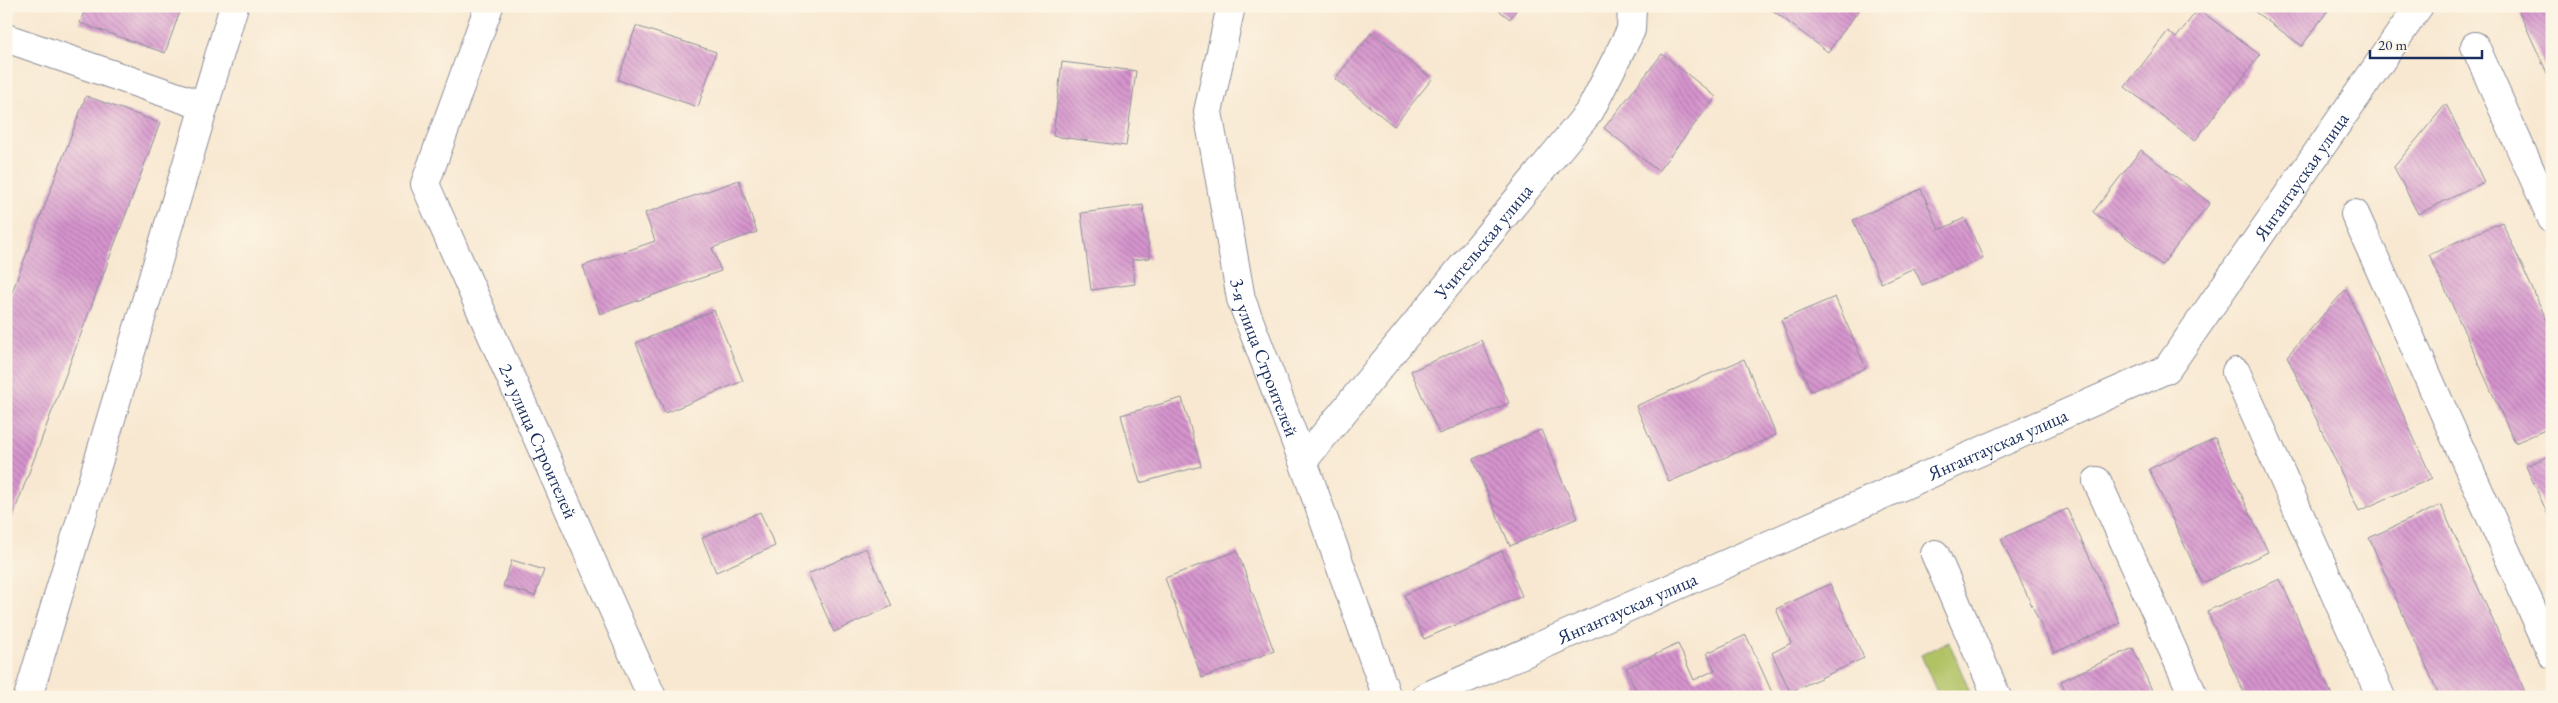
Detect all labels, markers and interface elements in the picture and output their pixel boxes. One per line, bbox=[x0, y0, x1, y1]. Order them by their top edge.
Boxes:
scale bar bbox=[2370, 28, 2483, 60]
text: 20 m bbox=[2378, 35, 2407, 54]
street label: Янгантауская улица bbox=[2247, 107, 2354, 246]
street label: Учительская улица bbox=[1428, 178, 1538, 305]
street label: 3-я улица Строителей bbox=[1225, 276, 1305, 440]
street label: 2-я улица Строителей bbox=[493, 359, 584, 522]
street label: Янгантауская улица bbox=[1923, 402, 2072, 486]
street label: Янгантауская улица bbox=[1552, 566, 1701, 650]

